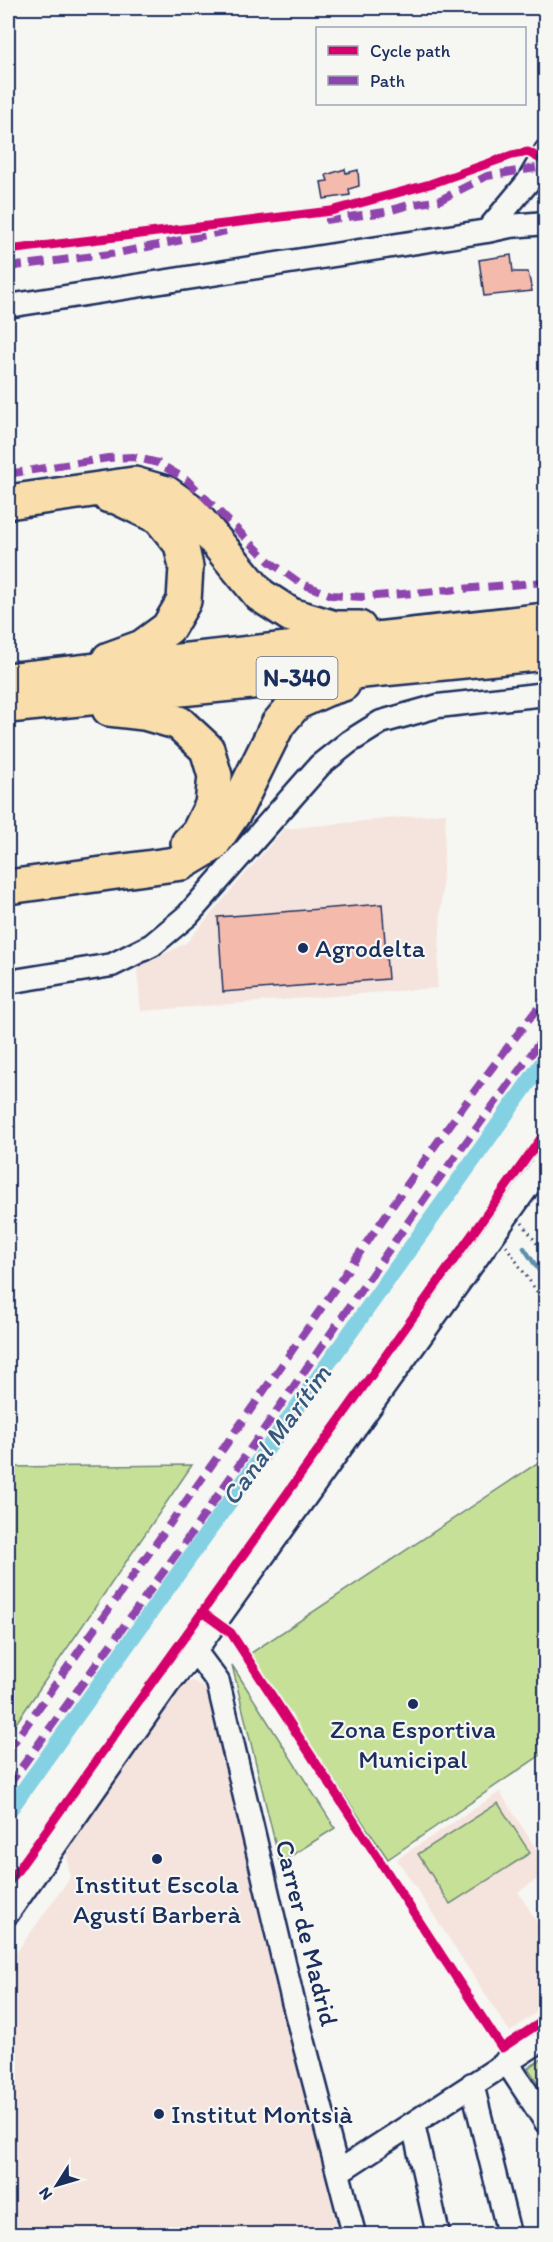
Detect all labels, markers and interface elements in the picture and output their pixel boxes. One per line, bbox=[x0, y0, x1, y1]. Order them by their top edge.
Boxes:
legend bbox=[316, 27, 526, 105]
text: Cycle path bbox=[370, 40, 451, 62]
text: Path bbox=[370, 70, 405, 92]
road number: N-340 bbox=[256, 657, 338, 699]
place label: Agrodelta bbox=[315, 932, 426, 964]
marker: Agrodelta bbox=[296, 941, 310, 955]
water label: Canal Marítim bbox=[213, 1358, 338, 1512]
marker: Zona Esportiva Municipal bbox=[406, 1697, 420, 1711]
place label: Zona Esportiva Municipal bbox=[330, 1713, 496, 1775]
street label: Carrer de Madrid bbox=[268, 1837, 346, 2030]
marker: Institut Escola Agustí Barberà bbox=[150, 1852, 164, 1866]
place label: Institut Escola Agustí Barberà bbox=[73, 1868, 241, 1930]
place label: Institut Montsià bbox=[171, 2098, 353, 2130]
marker: Institut Montsià bbox=[152, 2107, 166, 2121]
north arrow bbox=[27, 2155, 87, 2215]
text: N bbox=[35, 2184, 56, 2204]

